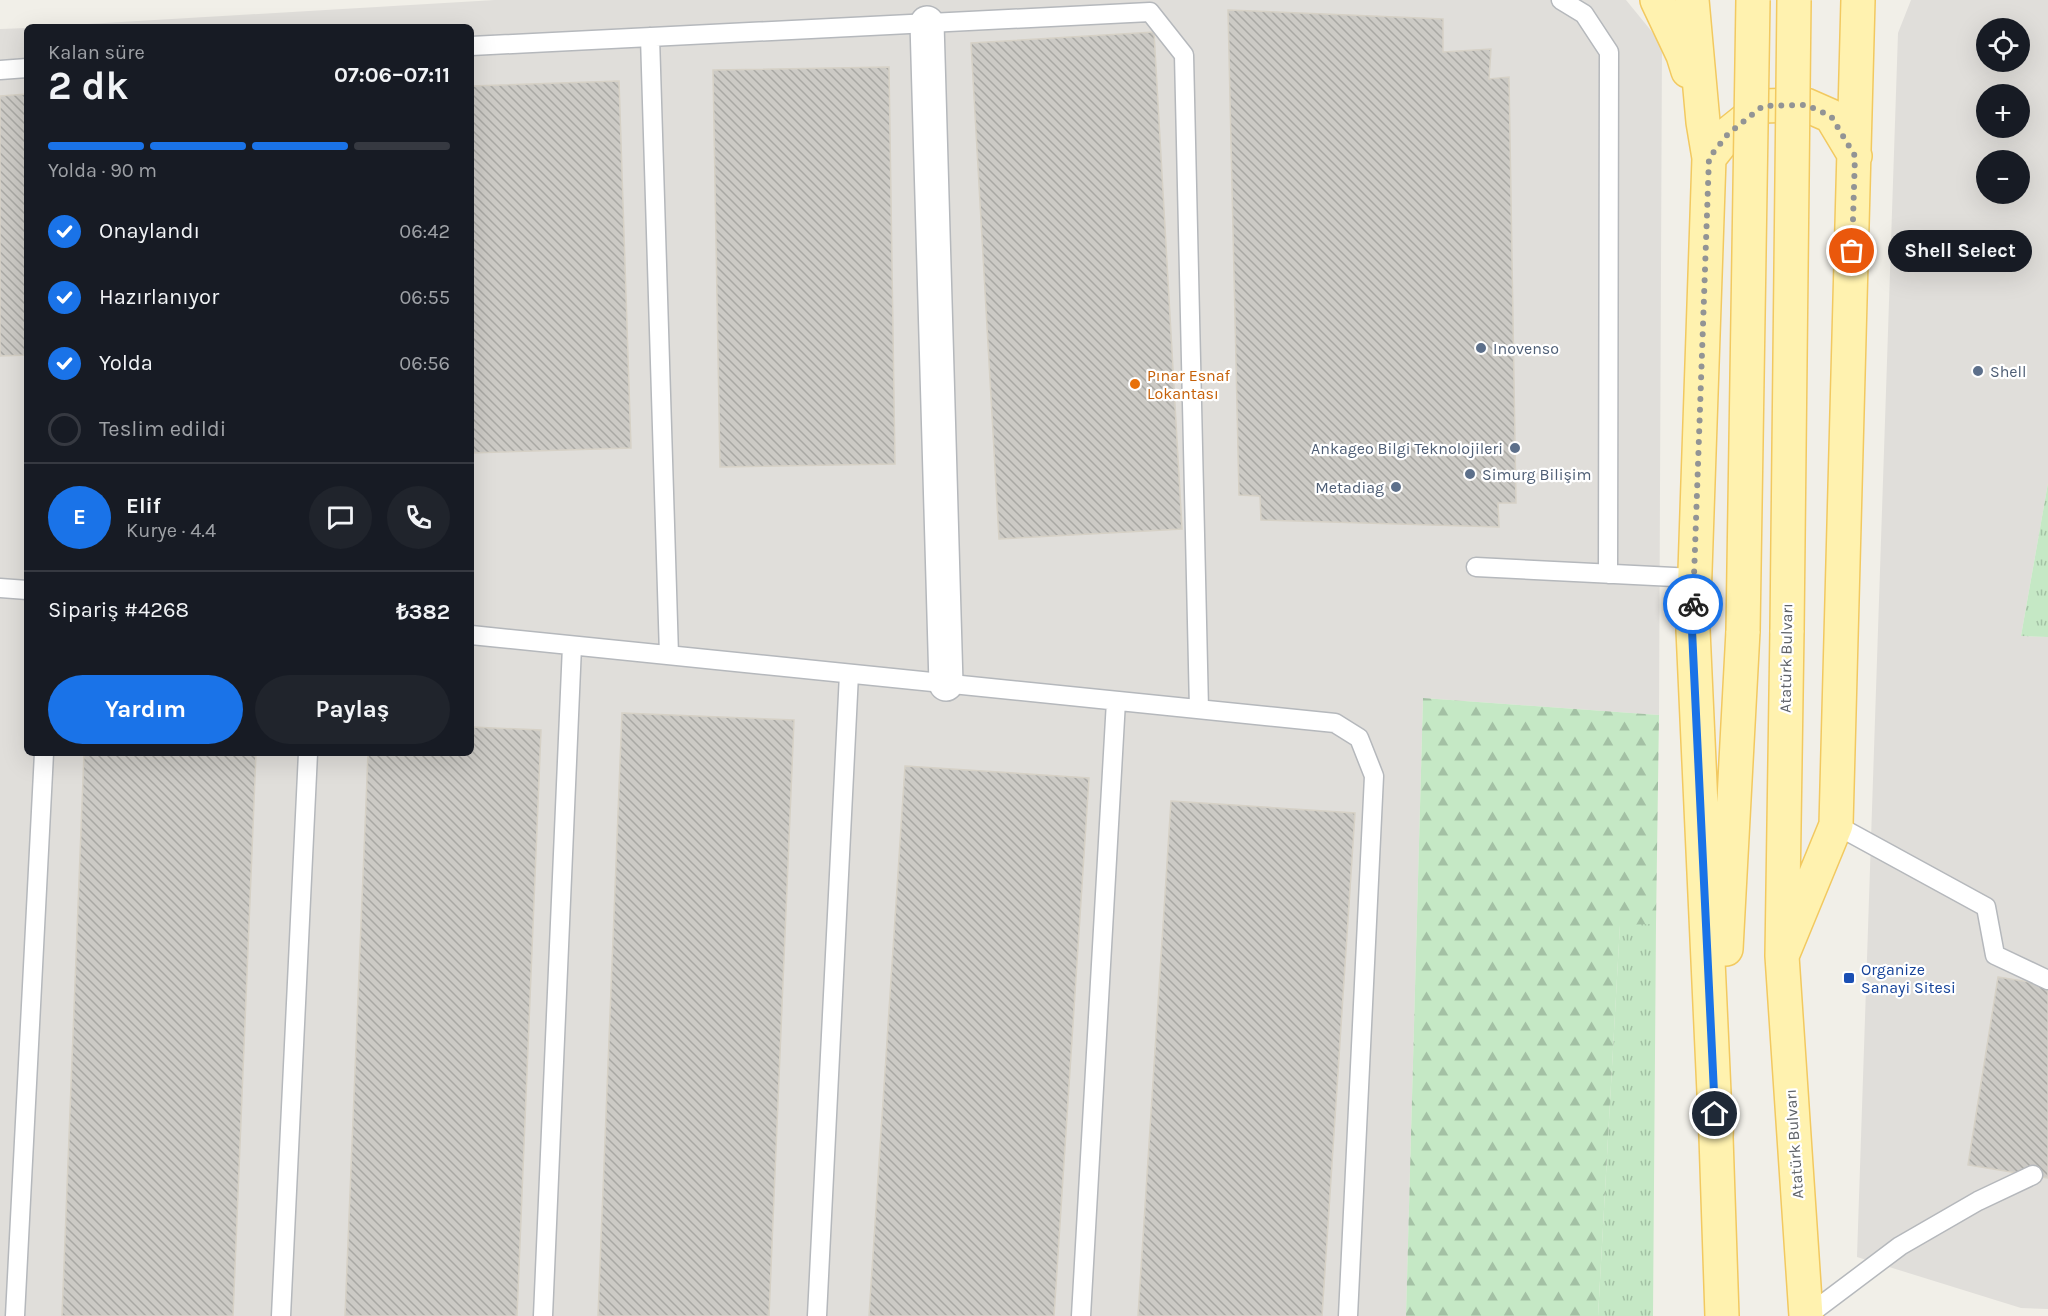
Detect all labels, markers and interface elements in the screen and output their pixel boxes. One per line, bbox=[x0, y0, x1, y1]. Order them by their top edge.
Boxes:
map controls bbox=[1976, 18, 2030, 204]
button: locate bbox=[1976, 18, 2030, 72]
text: Kalan süre bbox=[48, 41, 145, 64]
text: 07:06–07:11 bbox=[334, 62, 450, 88]
text: 2 dk bbox=[48, 63, 128, 109]
button: + bbox=[1976, 84, 2030, 138]
button: − bbox=[1976, 150, 2030, 204]
text: Yolda · 90 m bbox=[48, 159, 157, 182]
icon: check bbox=[48, 215, 81, 248]
text: Onaylandı bbox=[99, 218, 200, 244]
text: 06:42 bbox=[399, 220, 450, 243]
pin bbox=[1826, 225, 1877, 276]
callout: Shell Select bbox=[1888, 230, 2032, 272]
icon: bag bbox=[1835, 234, 1868, 267]
text: Shell Select bbox=[1904, 239, 2016, 262]
icon: check bbox=[48, 281, 81, 314]
text: Hazırlanıyor bbox=[99, 284, 219, 310]
text: 06:55 bbox=[399, 286, 450, 309]
place label: Inovenso bbox=[1493, 339, 1559, 358]
marker: Inovenso bbox=[1474, 341, 1488, 355]
icon: check bbox=[48, 347, 81, 380]
text: Yolda bbox=[99, 350, 153, 376]
text: 06:56 bbox=[399, 352, 450, 375]
place label: Shell bbox=[1990, 362, 2027, 381]
marker: Shell bbox=[1971, 364, 1985, 378]
place label: Pınar Esnaf Lokantası bbox=[1147, 366, 1231, 403]
marker: Pınar Esnaf Lokantası bbox=[1128, 377, 1142, 391]
text: Teslim edildi bbox=[99, 416, 226, 442]
place label: Ankageo Bilgi Teknolojileri bbox=[1311, 439, 1503, 458]
marker: Ankageo Bilgi Teknolojileri bbox=[1508, 441, 1522, 455]
place label: Simurg Bilişim bbox=[1482, 465, 1592, 484]
marker: Simurg Bilişim bbox=[1463, 467, 1477, 481]
place label: Metadiag bbox=[1315, 478, 1384, 497]
marker: Metadiag bbox=[1389, 480, 1403, 494]
button: chat bbox=[309, 486, 372, 549]
button: phone bbox=[387, 486, 450, 549]
text: Elif bbox=[126, 493, 161, 519]
text: E bbox=[73, 504, 86, 530]
text: Kurye · 4.4 bbox=[126, 519, 216, 542]
courier bbox=[1663, 574, 1723, 634]
icon: bike bbox=[1677, 588, 1710, 621]
text: Sipariş #4268 bbox=[48, 597, 189, 623]
text: ₺382 bbox=[396, 599, 450, 625]
street label: Atatürk Bulvarı bbox=[1776, 603, 1796, 713]
button: Yardım bbox=[48, 675, 243, 744]
button: Paylaş bbox=[255, 675, 450, 744]
place label: Organize Sanayi Sitesi bbox=[1861, 960, 1956, 997]
marker: Organize Sanayi Sitesi bbox=[1842, 971, 1856, 985]
pin bbox=[1689, 1088, 1740, 1139]
street label: Atatürk Bulvarı bbox=[1781, 1089, 1807, 1199]
icon: home bbox=[1698, 1097, 1731, 1130]

